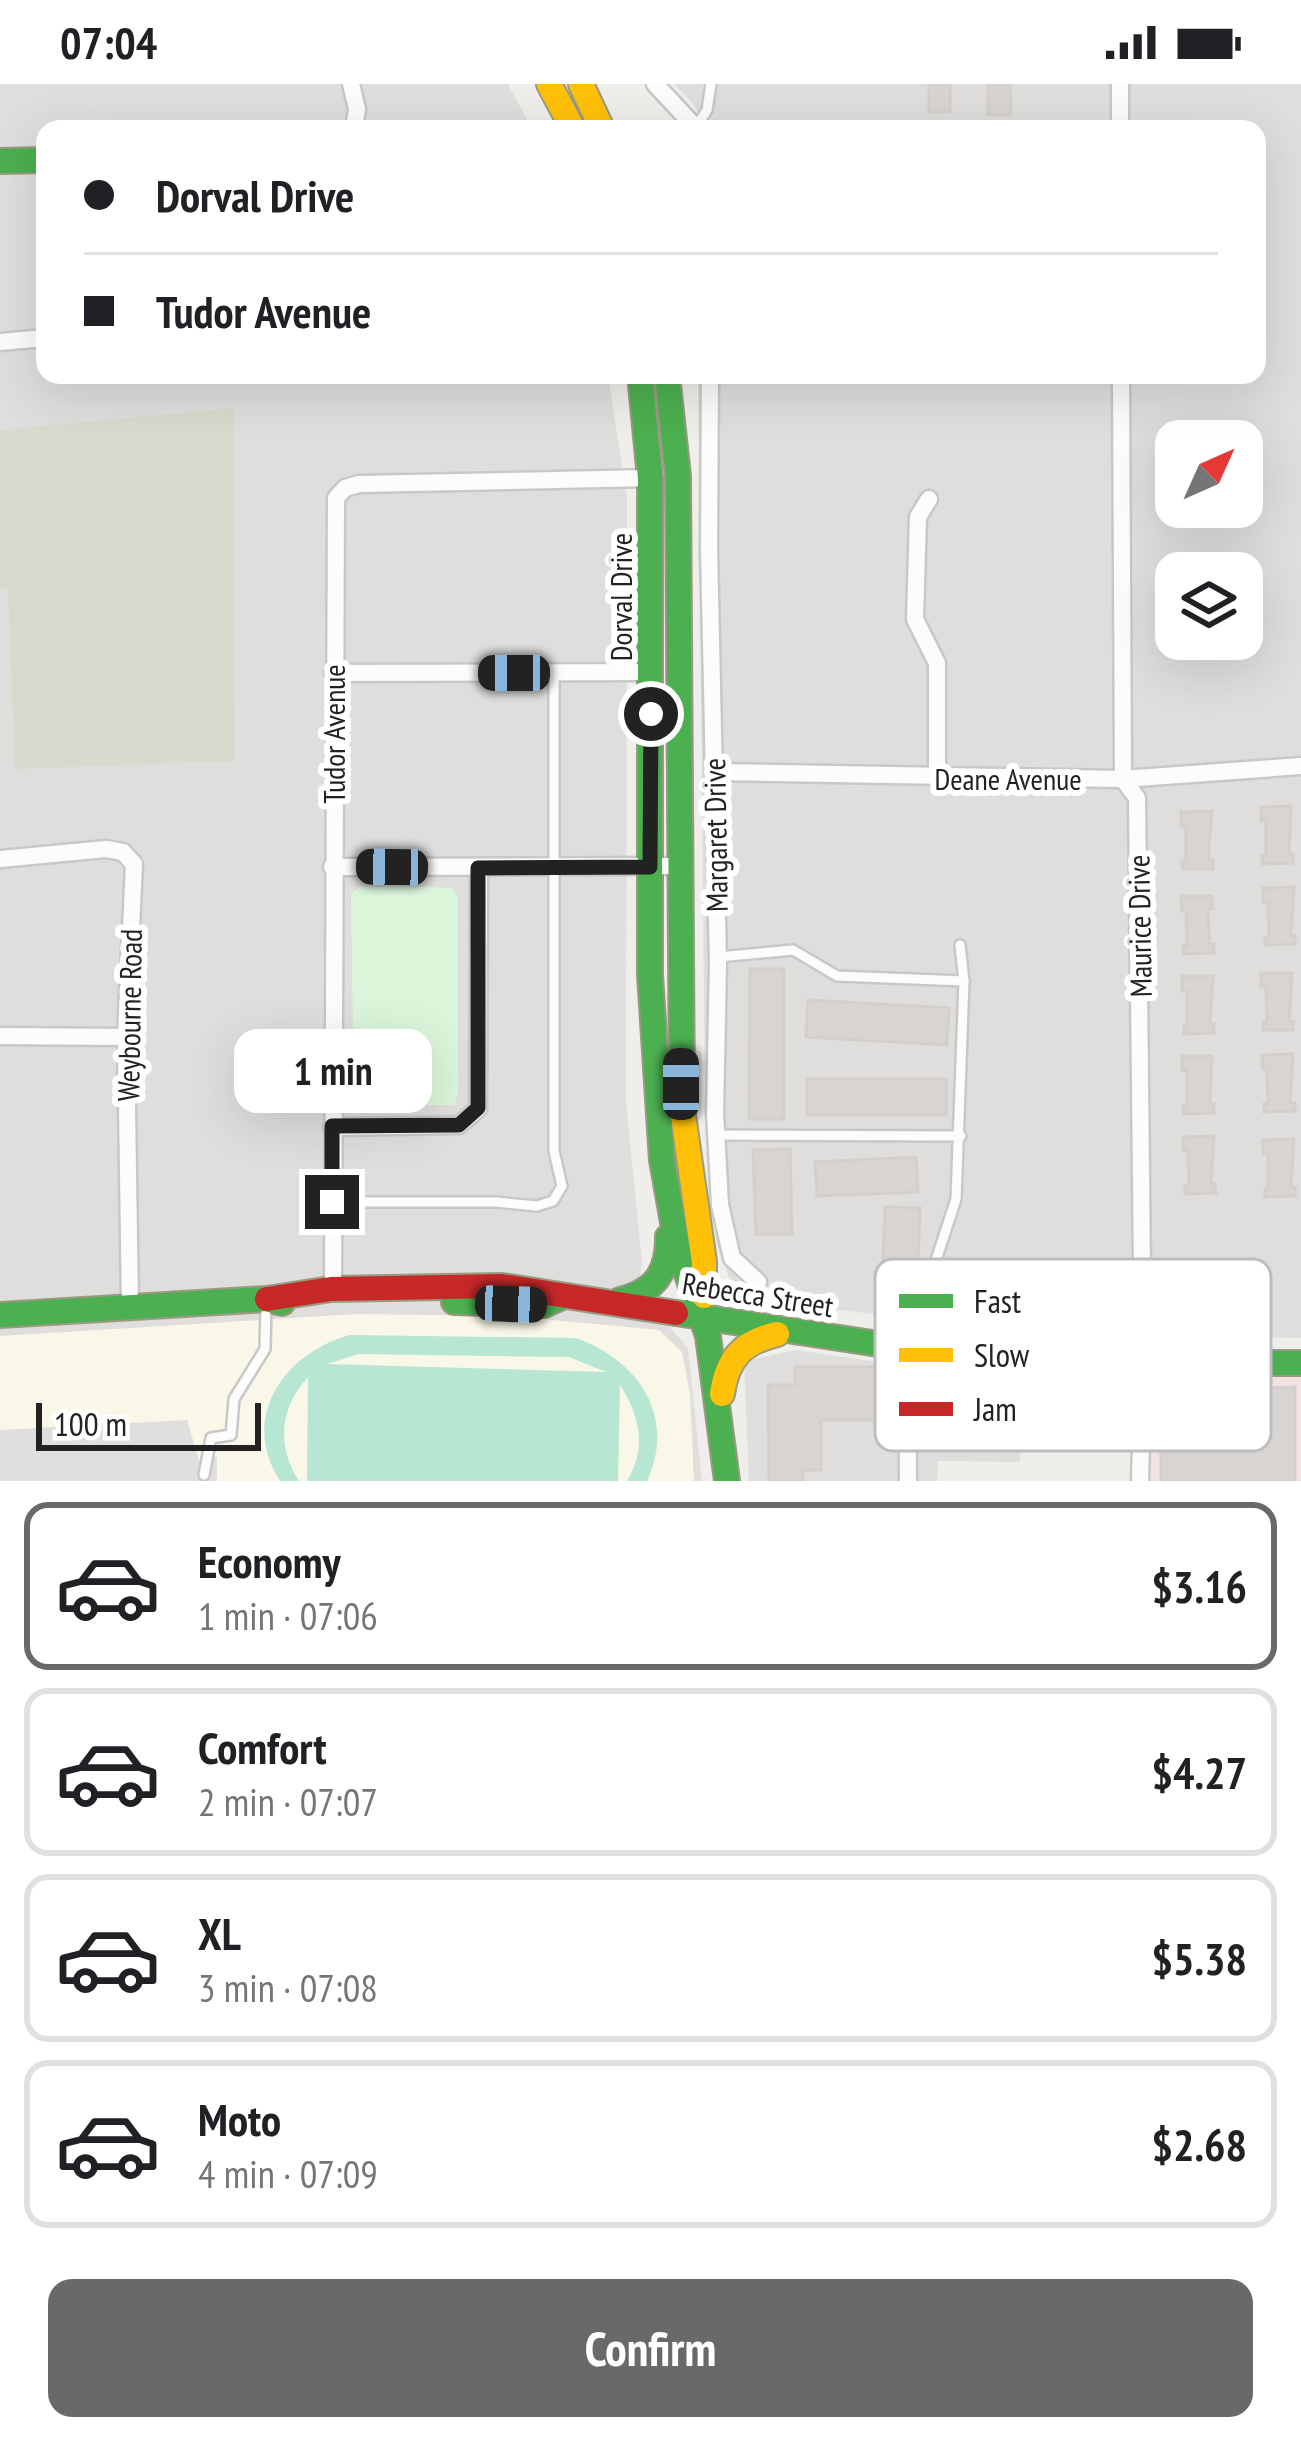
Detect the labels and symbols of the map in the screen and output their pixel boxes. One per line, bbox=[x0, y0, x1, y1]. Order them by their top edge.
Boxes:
north arrow bbox=[1155, 420, 1263, 528]
street label: Dorval Drive bbox=[601, 533, 640, 661]
car bbox=[478, 655, 550, 691]
street label: Tudor Avenue bbox=[314, 664, 353, 804]
route start bbox=[624, 687, 678, 741]
street label: Margaret Drive bbox=[694, 758, 736, 912]
street label: Deane Avenue bbox=[934, 759, 1082, 798]
car bbox=[356, 848, 428, 886]
street label: Maurice Drive bbox=[1118, 855, 1160, 997]
street label: Weybourne Road bbox=[108, 928, 150, 1102]
callout: 1 min bbox=[233, 1028, 431, 1112]
car bbox=[663, 1048, 699, 1120]
route end bbox=[305, 1175, 359, 1229]
legend bbox=[875, 1259, 1271, 1451]
street label: Rebecca Street bbox=[680, 1263, 837, 1325]
text: Fast bbox=[974, 1279, 1021, 1322]
car bbox=[474, 1285, 548, 1323]
text: Slow bbox=[974, 1333, 1030, 1376]
text: Jam bbox=[973, 1387, 1017, 1430]
scale bar bbox=[36, 1397, 261, 1450]

